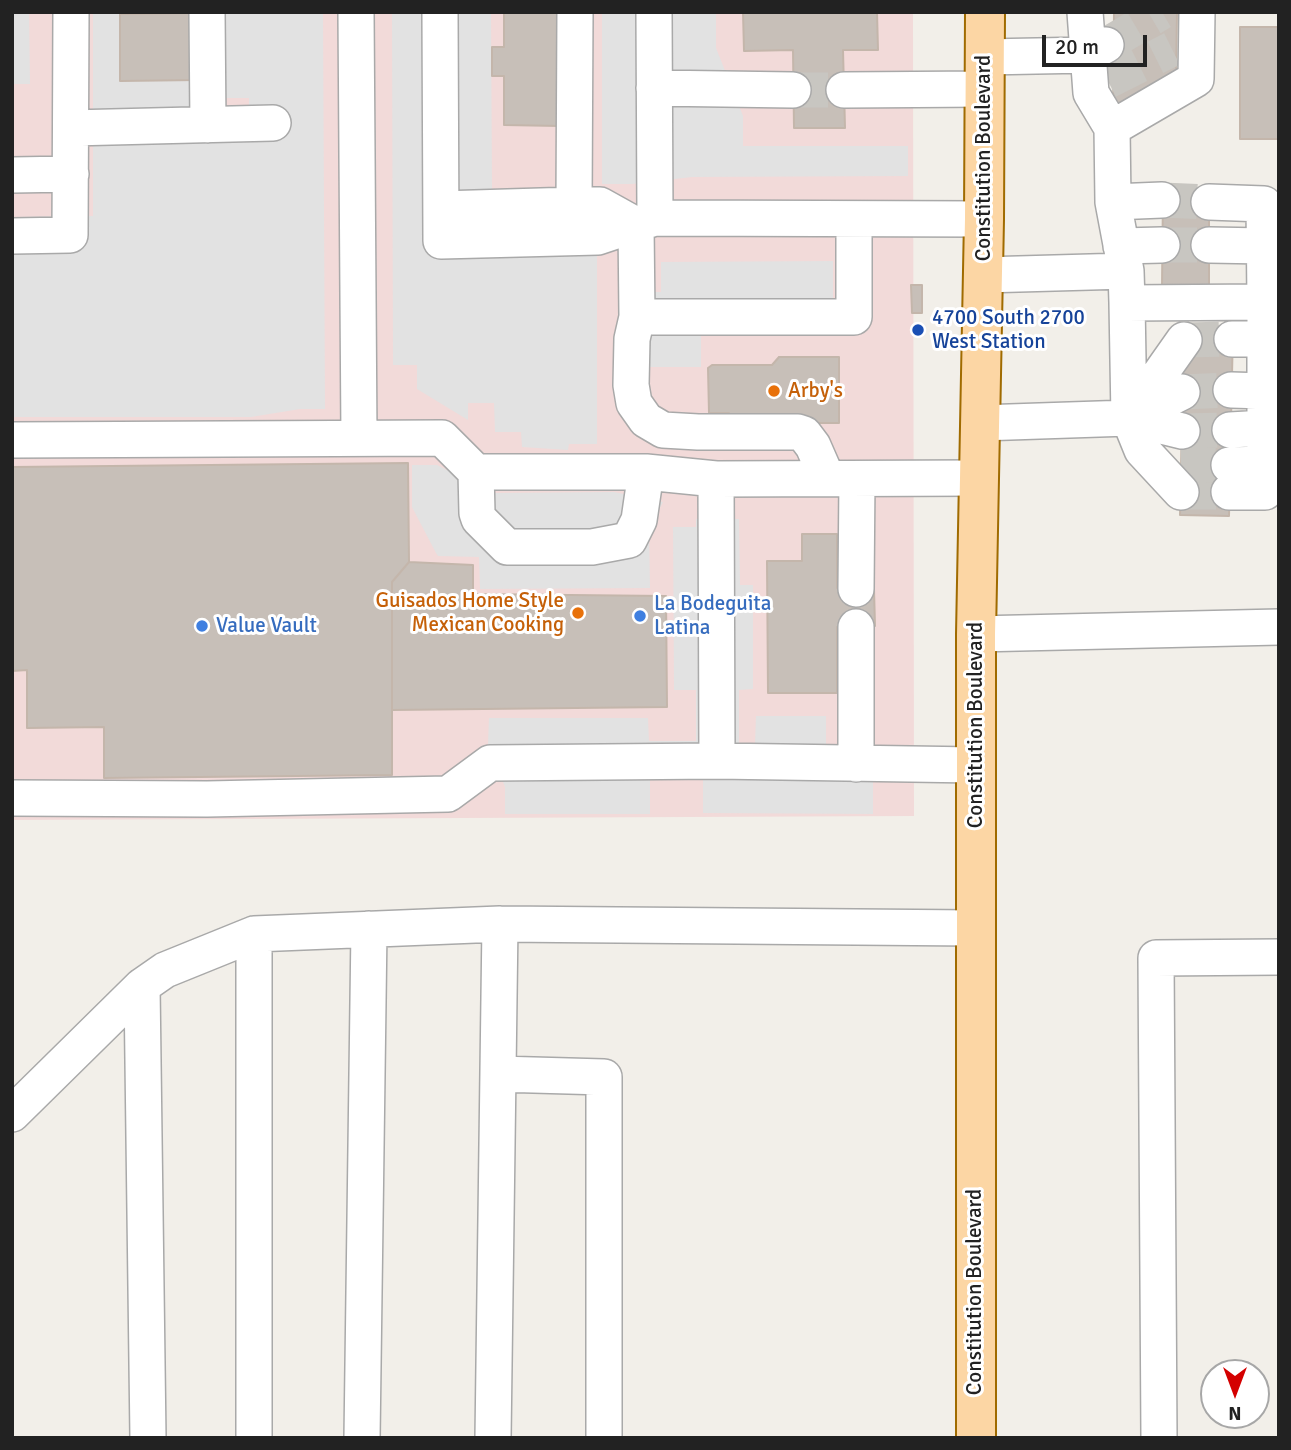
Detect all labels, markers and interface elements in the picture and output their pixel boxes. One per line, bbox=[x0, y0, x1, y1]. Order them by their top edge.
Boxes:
scale bar bbox=[1046, 21, 1151, 65]
text: 20 m bbox=[1055, 34, 1099, 60]
street label: Constitution Boulevard bbox=[971, 55, 997, 261]
place label: 4700 South 2700 West Station bbox=[932, 305, 1085, 355]
marker: 4700 South 2700 West Station bbox=[910, 322, 926, 338]
place label: Arby's bbox=[788, 378, 843, 404]
marker: Arby's bbox=[766, 383, 782, 399]
place label: Guisados Home Style Mexican Cooking bbox=[375, 588, 564, 638]
place label: La Bodeguita Latina bbox=[654, 591, 771, 641]
marker: Guisados Home Style Mexican Cooking bbox=[570, 605, 586, 621]
marker: La Bodeguita Latina bbox=[632, 608, 648, 624]
place label: Value Vault bbox=[216, 613, 317, 639]
marker: Value Vault bbox=[194, 618, 210, 634]
street label: Constitution Boulevard bbox=[963, 622, 989, 828]
street label: Constitution Boulevard bbox=[962, 1189, 988, 1395]
north arrow bbox=[1200, 1359, 1270, 1429]
text: N bbox=[1228, 1401, 1242, 1425]

